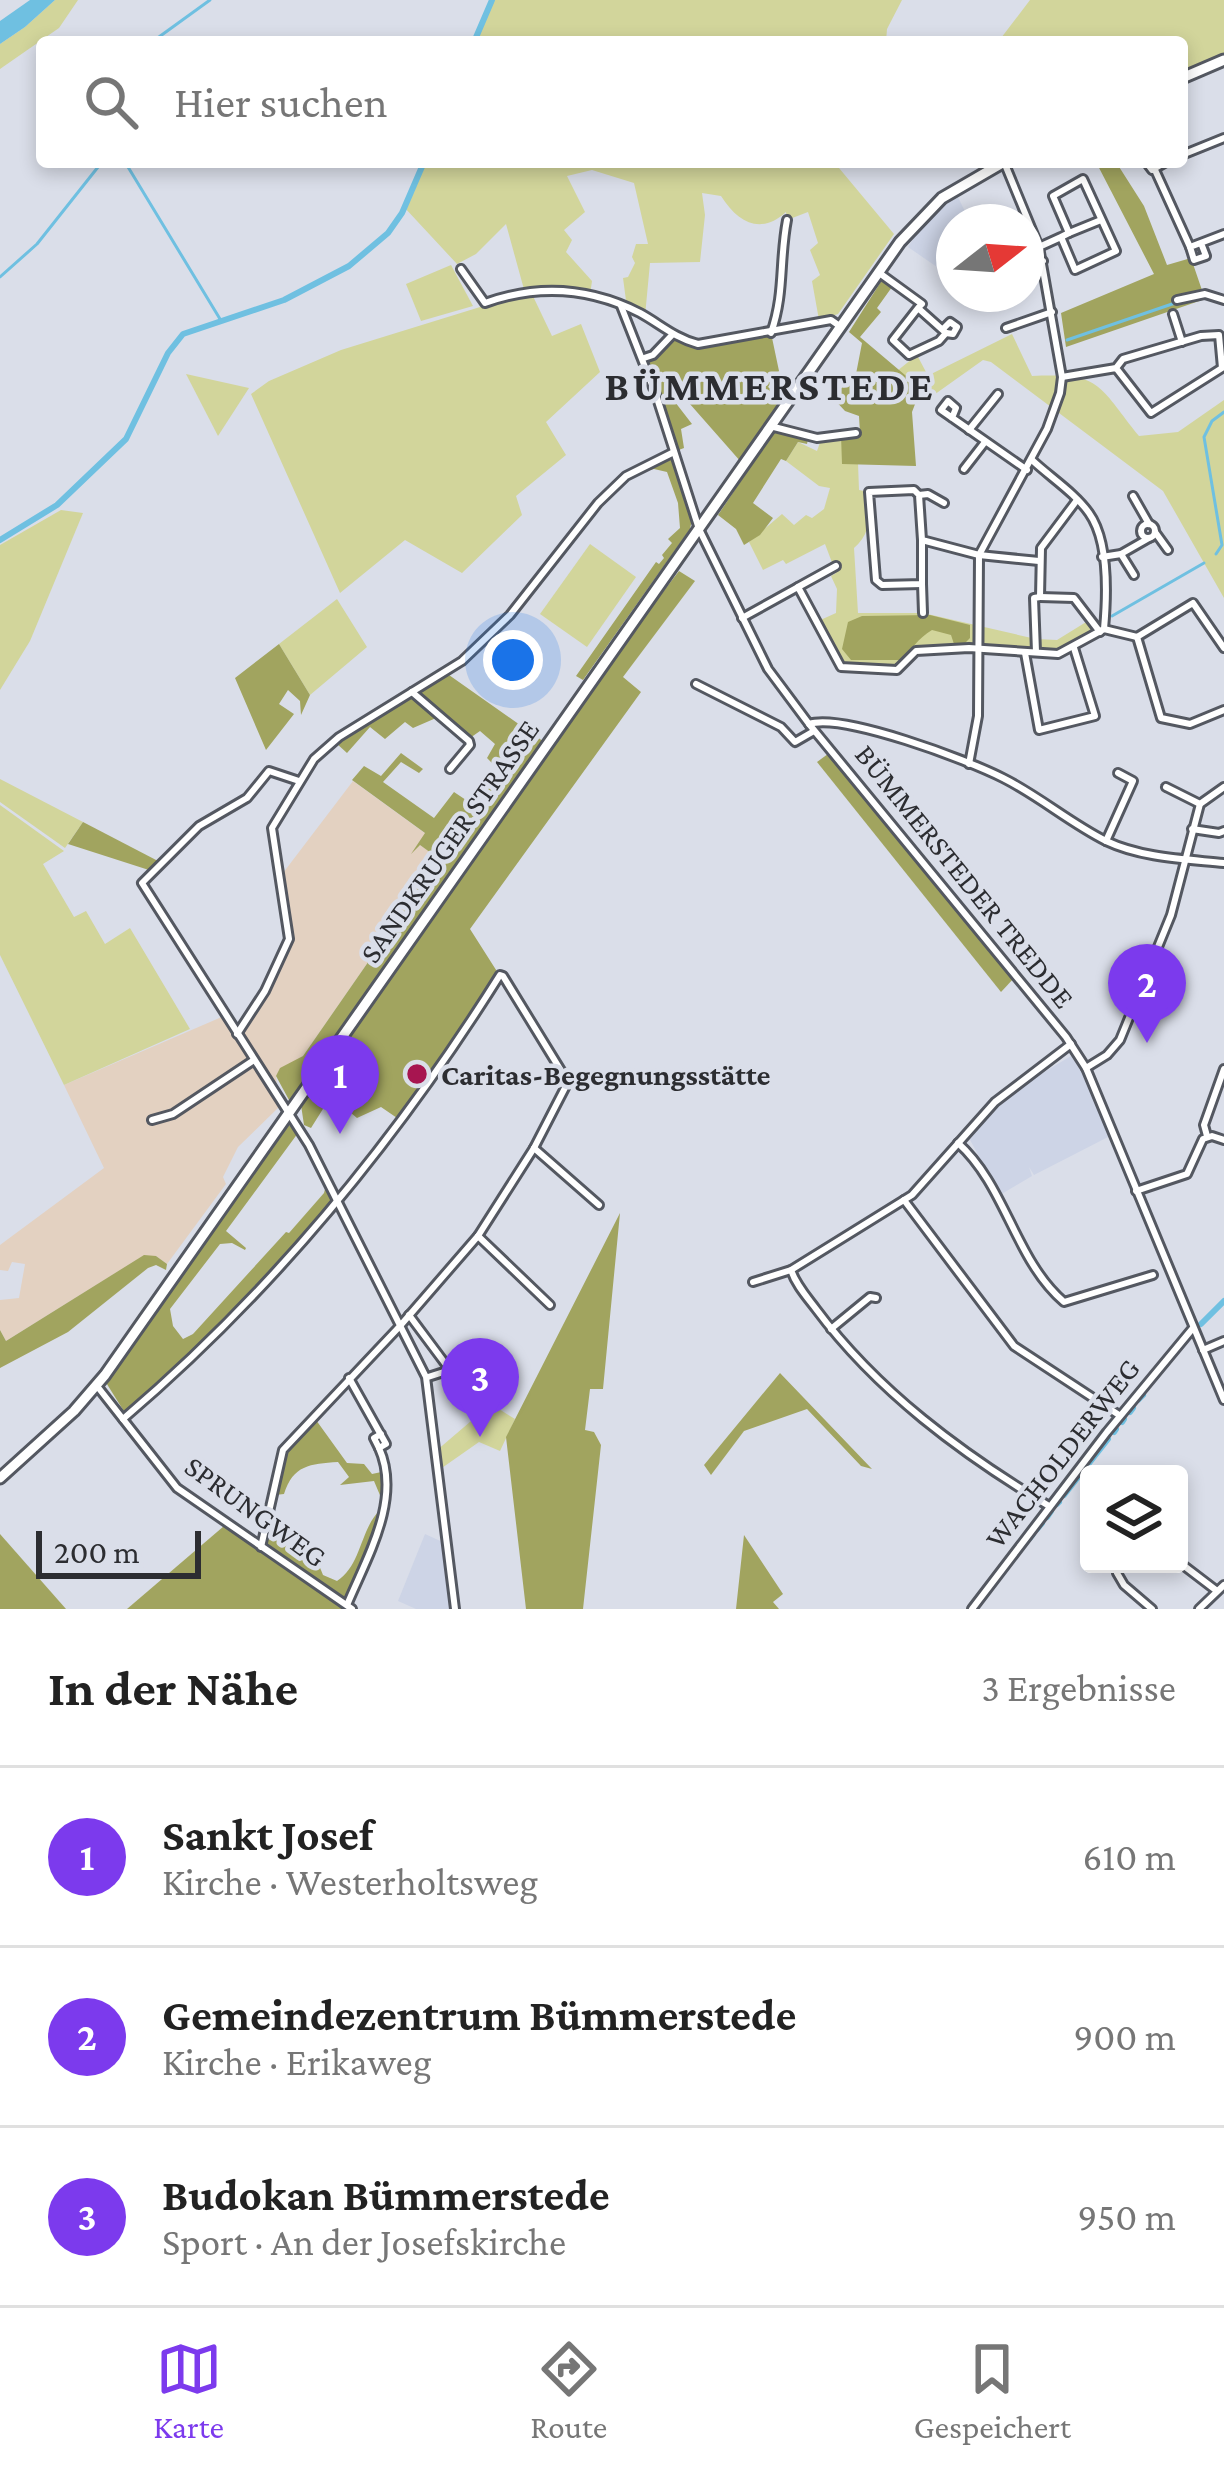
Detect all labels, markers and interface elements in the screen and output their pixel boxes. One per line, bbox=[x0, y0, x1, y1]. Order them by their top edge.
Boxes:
search box bbox=[36, 36, 1188, 168]
icon: search bbox=[78, 69, 144, 135]
text: Hier suchen bbox=[174, 77, 388, 127]
north arrow bbox=[936, 204, 1044, 312]
district label: BÜMMERSTEDE bbox=[604, 362, 936, 409]
your location bbox=[483, 630, 543, 690]
street label: SANDKRUGER STRASSE bbox=[353, 713, 545, 969]
street label: BÜMMERSTEDER TREDDE bbox=[849, 738, 1081, 1014]
pin: 2 bbox=[1108, 944, 1186, 1043]
pin: 1 bbox=[301, 1035, 379, 1134]
place label: Caritas-Begegnungsstätte bbox=[441, 1058, 771, 1091]
marker: Caritas-Begegnungsstätte bbox=[404, 1061, 430, 1087]
pin: 3 bbox=[441, 1338, 519, 1437]
street label: WACHOLDERWEG bbox=[978, 1352, 1146, 1554]
street label: SPRUNGWEG bbox=[179, 1449, 333, 1573]
map controls bbox=[1080, 1465, 1188, 1573]
button: layers bbox=[1080, 1465, 1188, 1573]
scale bar bbox=[36, 1525, 201, 1578]
text: 200 m bbox=[54, 1533, 140, 1570]
text: In der Nähe bbox=[48, 1659, 298, 1716]
text: 3 Ergebnisse bbox=[981, 1666, 1176, 1709]
text: Sankt Josef bbox=[162, 1810, 373, 1860]
text: 1 bbox=[80, 1835, 94, 1878]
text: 610 m bbox=[1083, 1835, 1176, 1878]
text: Kirche · Westerholtsweg bbox=[162, 1860, 538, 1903]
text: Gemeindezentrum Bümmerstede bbox=[162, 1990, 796, 2040]
text: 2 bbox=[77, 2015, 97, 2058]
text: 900 m bbox=[1073, 2015, 1176, 2058]
text: Kirche · Erikaweg bbox=[162, 2040, 432, 2083]
text: Budokan Bümmerstede bbox=[162, 2170, 610, 2220]
text: 3 bbox=[77, 2195, 97, 2238]
text: 950 m bbox=[1077, 2195, 1176, 2238]
text: Sport · An der Josefskirche bbox=[162, 2220, 566, 2263]
tab: Karte bbox=[153, 2336, 224, 2445]
tab: Route bbox=[530, 2336, 607, 2445]
tab: Gespeichert bbox=[914, 2336, 1071, 2445]

